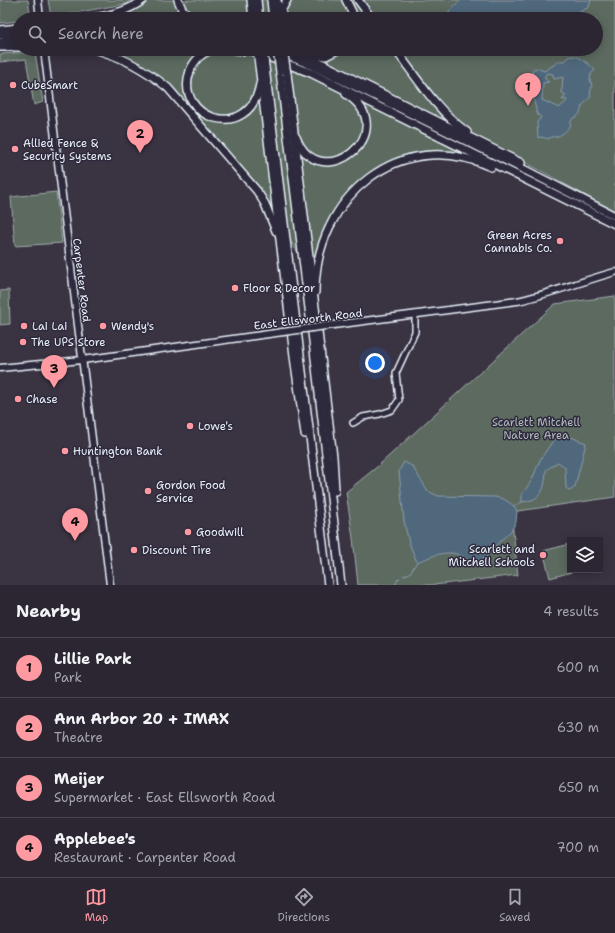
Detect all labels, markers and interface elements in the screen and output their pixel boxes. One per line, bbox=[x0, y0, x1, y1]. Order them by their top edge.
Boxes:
search box bbox=[12, 12, 603, 56]
icon: search bbox=[26, 23, 48, 45]
text: Search here bbox=[58, 24, 144, 44]
pin: 1 bbox=[515, 73, 541, 106]
place label: CubeSmart bbox=[21, 78, 78, 93]
marker: CubeSmart bbox=[8, 80, 18, 90]
pin: 2 bbox=[127, 120, 153, 153]
place label: Allied Fence & Security Systems bbox=[23, 136, 112, 164]
marker: Allied Fence & Security Systems bbox=[10, 144, 20, 154]
place label: Green Acres Cannabis Co. bbox=[484, 228, 552, 256]
marker: Green Acres Cannabis Co. bbox=[555, 236, 565, 246]
street label: Carpenter Road bbox=[69, 237, 94, 323]
place label: Floor & Decor bbox=[243, 281, 315, 296]
marker: Floor & Decor bbox=[230, 283, 240, 293]
street label: East Ellsworth Road bbox=[253, 305, 363, 334]
place label: Lai Lai bbox=[32, 319, 67, 334]
place label: Wendy's bbox=[111, 319, 154, 334]
marker: Lai Lai bbox=[19, 321, 29, 331]
marker: Wendy's bbox=[98, 321, 108, 331]
place label: The UPS Store bbox=[31, 335, 106, 350]
marker: The UPS Store bbox=[18, 337, 28, 347]
your location bbox=[365, 353, 385, 373]
pin: 3 bbox=[41, 355, 67, 388]
place label: Chase bbox=[26, 392, 58, 407]
marker: Chase bbox=[13, 394, 23, 404]
park label: Scarlett Mitchell Nature Area bbox=[492, 415, 581, 443]
place label: Lowe's bbox=[198, 419, 233, 434]
marker: Lowe's bbox=[185, 421, 195, 431]
place label: Huntington Bank bbox=[73, 444, 163, 459]
marker: Huntington Bank bbox=[60, 446, 70, 456]
place label: Gordon Food Service bbox=[156, 478, 226, 506]
marker: Gordon Food Service bbox=[143, 486, 153, 496]
pin: 4 bbox=[62, 508, 88, 541]
place label: Goodwill bbox=[196, 525, 244, 540]
marker: Goodwill bbox=[183, 527, 193, 537]
map controls bbox=[567, 537, 603, 573]
button: layers bbox=[567, 537, 603, 573]
place label: Scarlett and Mitchell Schools bbox=[448, 542, 535, 570]
place label: Discount Tire bbox=[142, 543, 211, 558]
marker: Discount Tire bbox=[129, 545, 139, 555]
marker: Scarlett and Mitchell Schools bbox=[538, 550, 548, 560]
text: Nearby bbox=[16, 600, 81, 622]
text: 4 results bbox=[543, 603, 599, 620]
text: Lillie Park bbox=[54, 649, 132, 669]
text: 1 bbox=[26, 659, 32, 676]
text: 600 m bbox=[556, 659, 599, 676]
text: Park bbox=[54, 669, 82, 686]
text: Ann Arbor 20 + IMAX bbox=[54, 709, 229, 729]
text: 2 bbox=[24, 719, 34, 736]
text: 630 m bbox=[557, 719, 599, 736]
text: Theatre bbox=[54, 729, 103, 746]
text: Meijer bbox=[54, 769, 104, 789]
text: 3 bbox=[24, 779, 34, 796]
text: 650 m bbox=[558, 779, 599, 796]
text: Supermarket · East Ellsworth Road bbox=[54, 789, 275, 806]
text: Applebee's bbox=[54, 829, 136, 849]
text: 4 bbox=[24, 839, 34, 856]
text: 700 m bbox=[556, 839, 599, 856]
text: Restaurant · Carpenter Road bbox=[54, 849, 236, 866]
tab: Map bbox=[85, 886, 108, 925]
tab: Directions bbox=[277, 886, 330, 925]
tab: Saved bbox=[499, 886, 530, 925]

